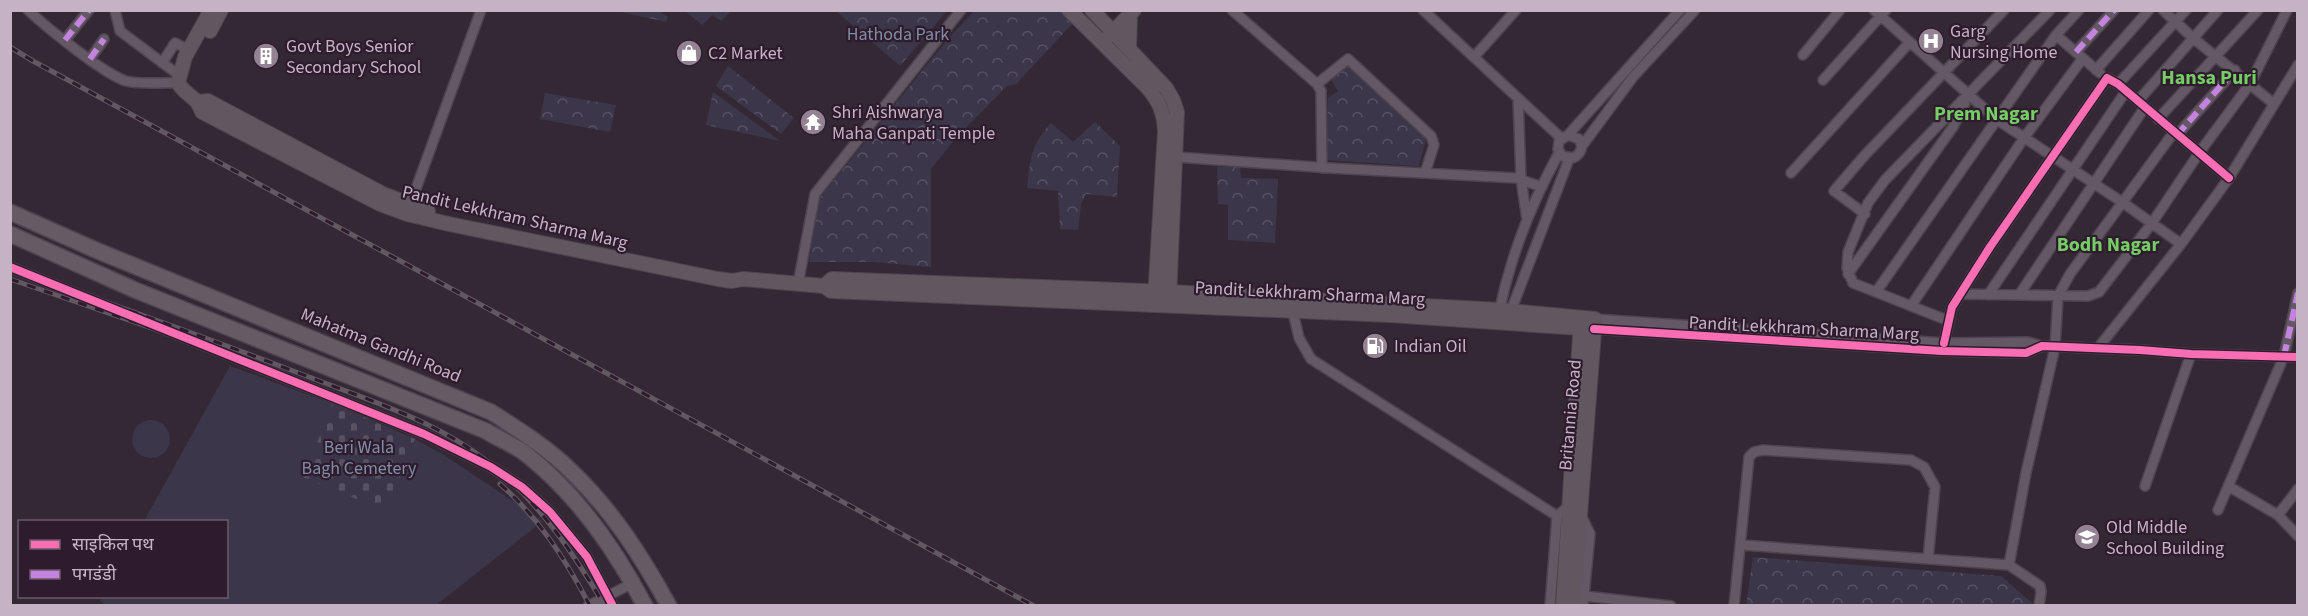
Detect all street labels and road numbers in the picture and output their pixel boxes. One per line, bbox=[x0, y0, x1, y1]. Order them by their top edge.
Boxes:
street label: Pandit Lekkhram Sharma Marg bbox=[400, 179, 630, 256]
street label: Pandit Lekkhram Sharma Marg bbox=[1194, 275, 1426, 312]
street label: Mahatma Gandhi Road bbox=[297, 302, 465, 389]
street label: Pandit Lekkhram Sharma Marg bbox=[1688, 310, 1920, 347]
street label: Britannia Road bbox=[1553, 358, 1588, 472]

